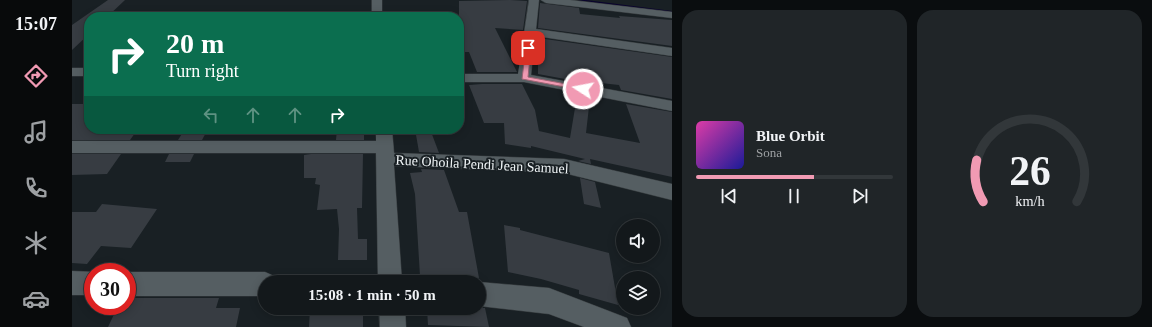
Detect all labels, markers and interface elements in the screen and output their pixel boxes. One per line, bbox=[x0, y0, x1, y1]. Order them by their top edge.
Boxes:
text: 15:07 bbox=[15, 14, 57, 34]
icon: right bbox=[100, 28, 152, 80]
text: 20 m bbox=[166, 28, 224, 59]
pin bbox=[511, 31, 545, 65]
icon: arrive bbox=[517, 37, 539, 59]
text: Turn right bbox=[166, 61, 239, 81]
icon: directions bbox=[22, 62, 50, 90]
position arrow bbox=[562, 68, 604, 110]
icon: left bbox=[200, 104, 222, 126]
icon: ahead bbox=[242, 104, 264, 126]
icon: ahead bbox=[284, 104, 306, 126]
icon: right bbox=[326, 104, 348, 126]
icon: music bbox=[22, 118, 50, 146]
text: Blue Orbit bbox=[756, 128, 825, 144]
text: Sona bbox=[756, 145, 782, 160]
text: 26 bbox=[1009, 147, 1050, 193]
street label: Rue Ohoila Pendi Jean Samuel bbox=[395, 152, 569, 177]
icon: phone bbox=[22, 174, 50, 202]
icon: previous bbox=[718, 185, 740, 207]
icon: pause bbox=[783, 185, 805, 207]
icon: next bbox=[849, 185, 871, 207]
text: km/h bbox=[1015, 192, 1044, 208]
map controls bbox=[616, 219, 660, 315]
button: sound bbox=[616, 219, 660, 263]
icon: climate bbox=[22, 229, 50, 257]
speed limit sign: 30 bbox=[84, 263, 136, 315]
button: layers bbox=[616, 271, 660, 315]
icon: car bbox=[22, 285, 50, 313]
text: 15:08 · 1 min · 50 m bbox=[308, 287, 436, 303]

